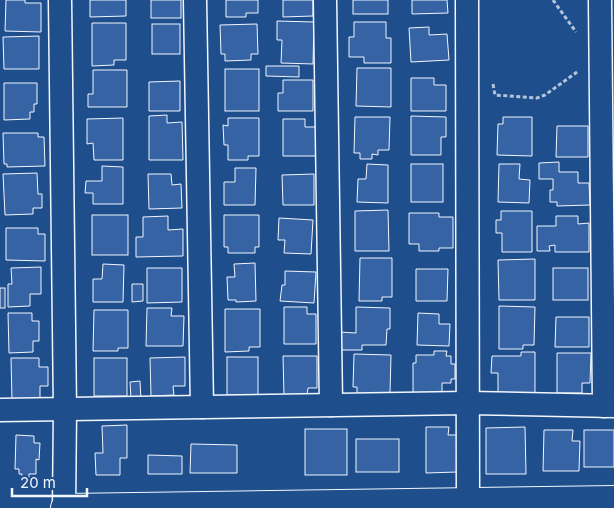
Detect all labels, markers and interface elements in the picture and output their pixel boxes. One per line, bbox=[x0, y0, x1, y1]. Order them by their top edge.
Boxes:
scale bar bbox=[12, 466, 88, 498]
text: 20 m bbox=[20, 473, 56, 492]

